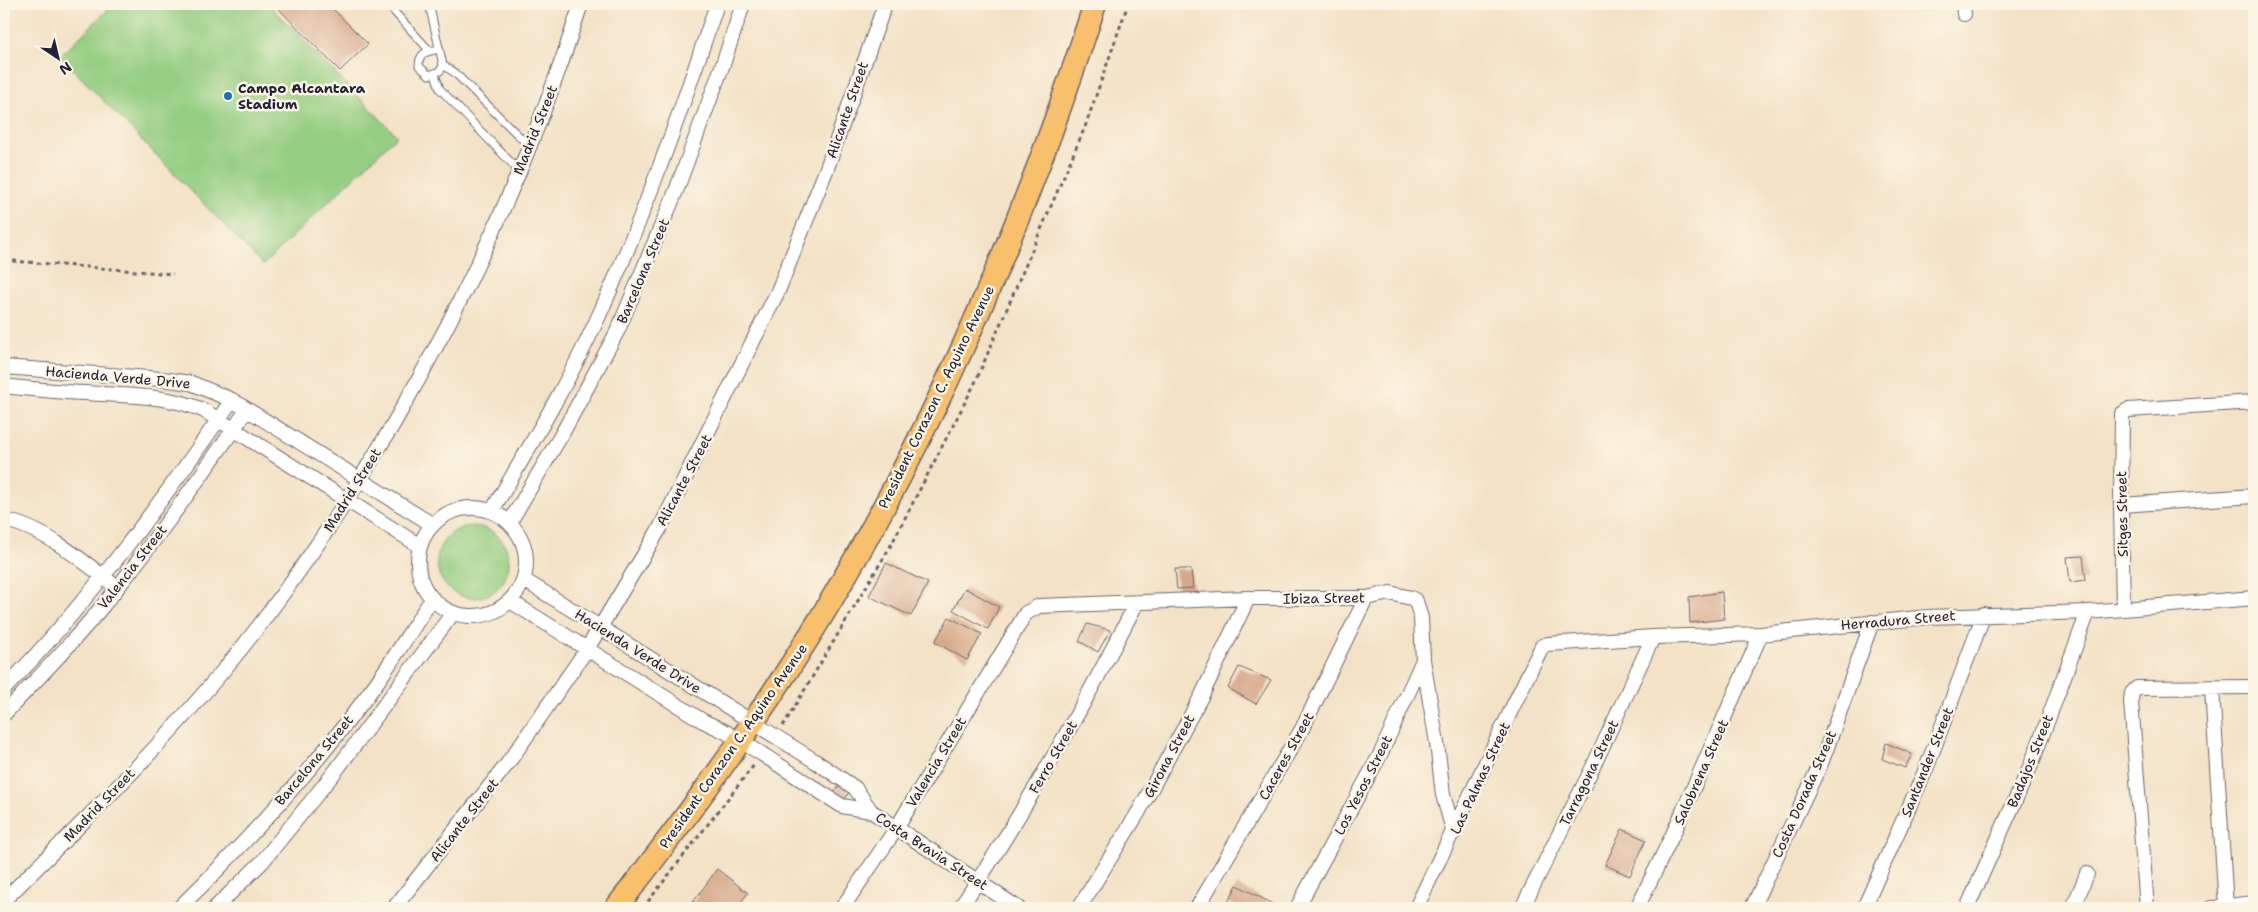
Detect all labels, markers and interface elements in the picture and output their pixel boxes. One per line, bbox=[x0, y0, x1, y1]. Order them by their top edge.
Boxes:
north arrow bbox=[32, 32, 82, 82]
text: N bbox=[56, 58, 75, 79]
street label: Alicante Street bbox=[822, 59, 872, 161]
place label: Campo Alcantara Stadium bbox=[238, 79, 366, 113]
street label: Madrid Street bbox=[509, 82, 561, 178]
marker: Campo Alcantara Stadium bbox=[222, 90, 234, 102]
street label: Barcelona Street bbox=[613, 216, 673, 326]
street label: President Corazon C. Aquino Avenue bbox=[874, 282, 998, 512]
street label: Hacienda Verde Drive bbox=[45, 362, 191, 392]
street label: Alicante Street bbox=[652, 431, 716, 529]
street label: Madrid Street bbox=[319, 445, 385, 535]
street label: Sitges Street bbox=[2112, 471, 2132, 557]
street label: Valencia Street bbox=[93, 521, 171, 613]
street label: Ibiza Street bbox=[1283, 588, 1365, 608]
street label: Hacienda Verde Drive bbox=[571, 605, 705, 697]
street label: Herradura Street bbox=[1840, 606, 1956, 634]
street label: President Corazon C. Aquino Avenue bbox=[655, 640, 811, 852]
street label: Santander Street bbox=[1897, 705, 1957, 819]
street label: Caceres Street bbox=[1254, 709, 1318, 803]
street label: Barcelona Street bbox=[271, 711, 357, 809]
street label: Girona Street bbox=[1139, 711, 1199, 801]
street label: Badajos Street bbox=[2003, 712, 2057, 810]
street label: Valencia Street bbox=[902, 714, 970, 810]
street label: Salobrena Street bbox=[1670, 716, 1732, 828]
street label: Ferro Street bbox=[1025, 717, 1081, 797]
street label: Tarragona Street bbox=[1555, 717, 1623, 829]
street label: Las Palmas Street bbox=[1446, 719, 1514, 837]
street label: Costa Dorada Street bbox=[1768, 727, 1840, 861]
street label: Los Yesos Street bbox=[1330, 732, 1396, 838]
street label: Madrid Street bbox=[59, 764, 139, 846]
street label: Alicante Street bbox=[426, 774, 502, 866]
street label: Costa Bravia Street bbox=[872, 808, 992, 894]

